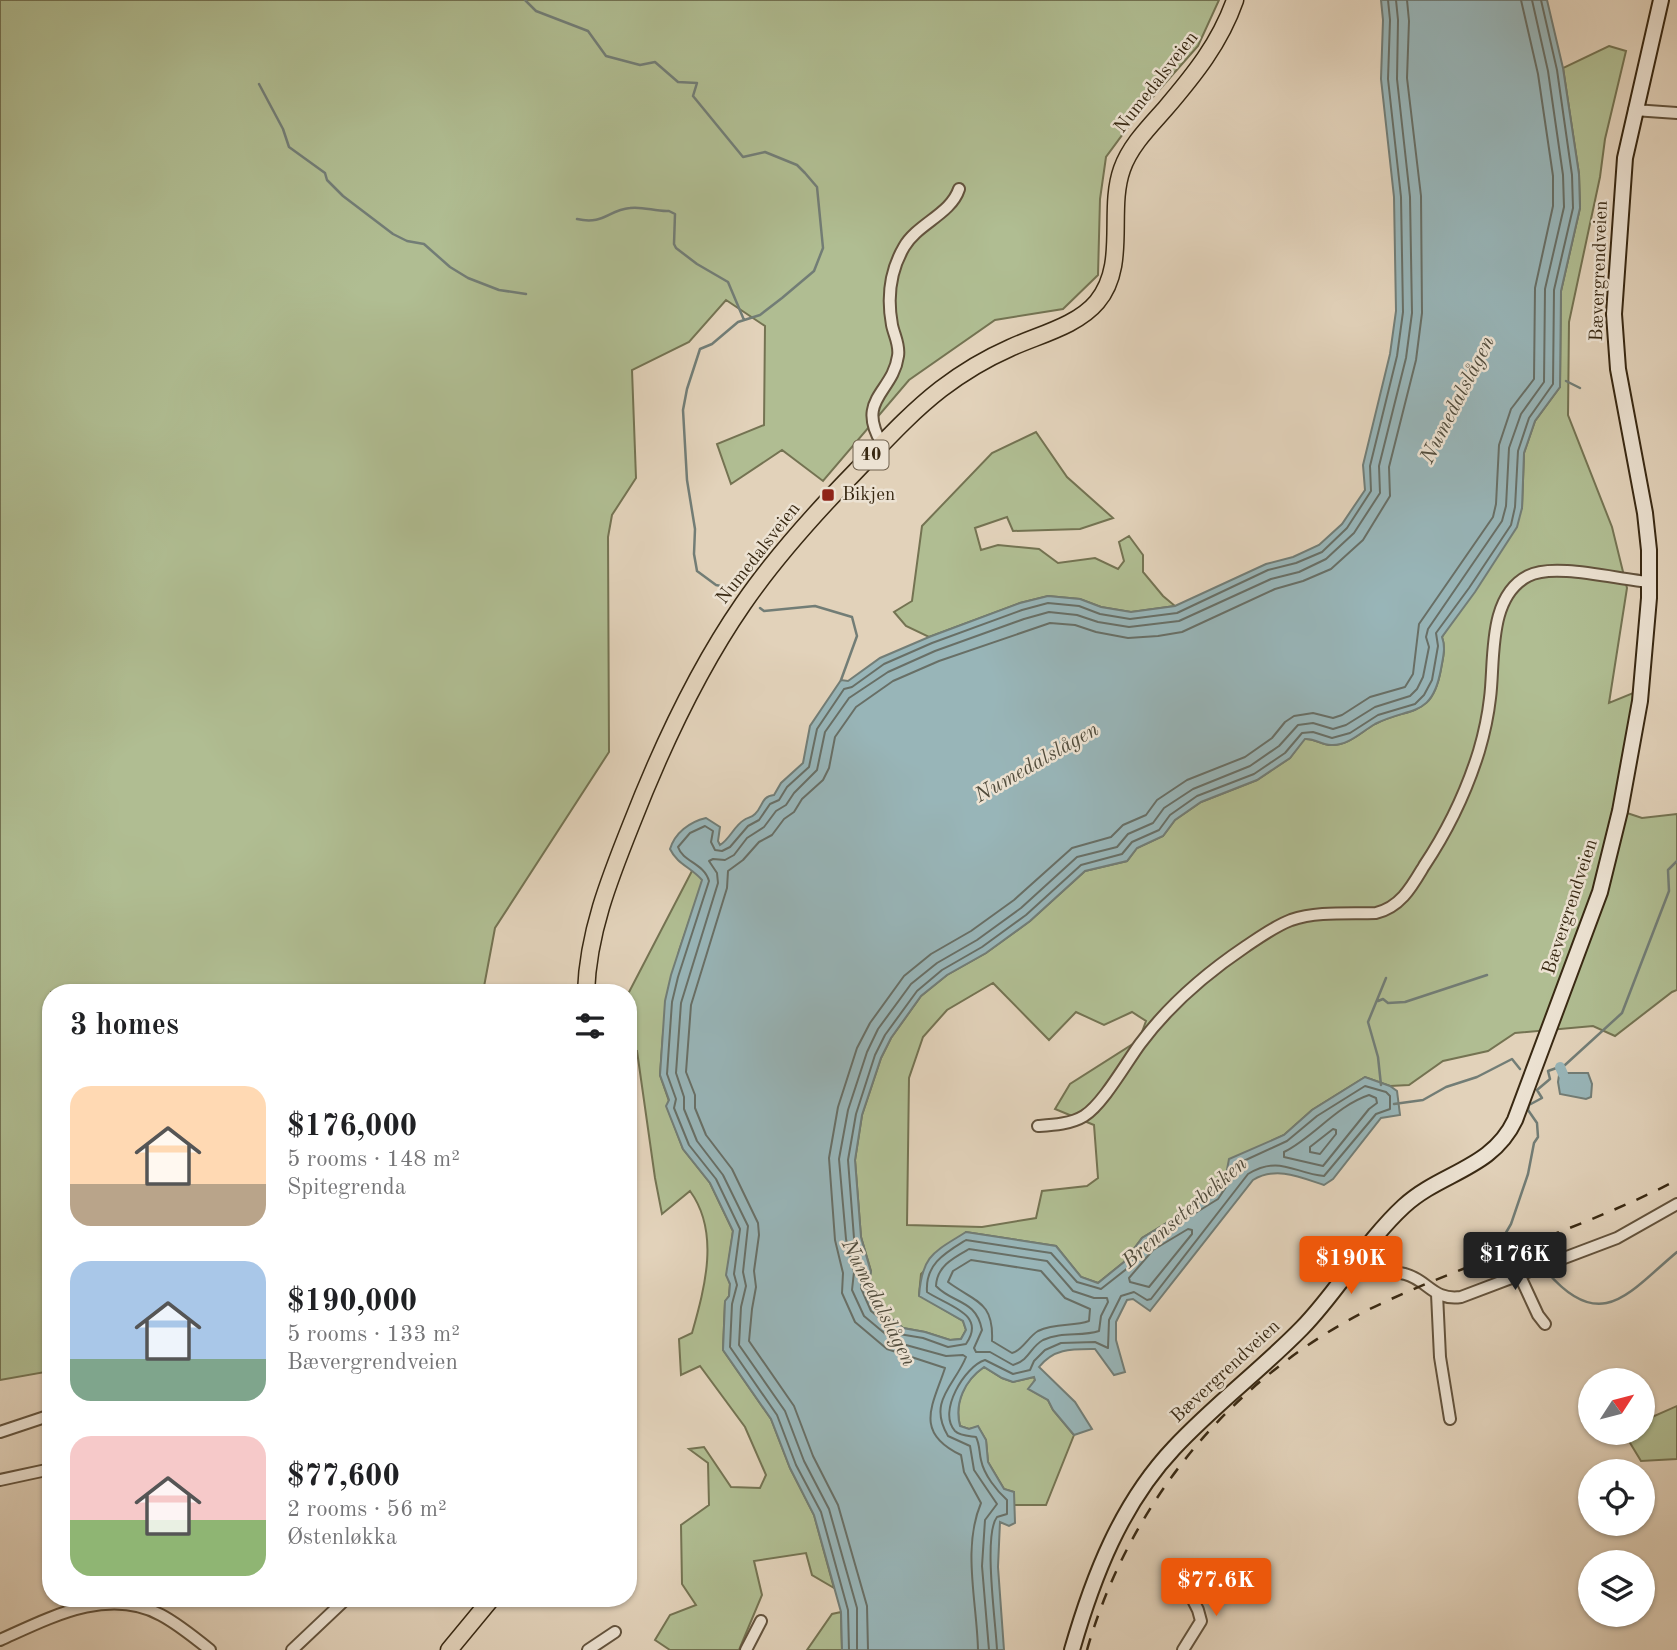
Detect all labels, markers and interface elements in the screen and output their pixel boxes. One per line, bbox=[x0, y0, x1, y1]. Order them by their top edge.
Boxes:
street label: Numedalsveien bbox=[1112, 29, 1202, 137]
street label: Bævergrendveien bbox=[1588, 200, 1612, 342]
water label: Numedalslågen bbox=[1417, 333, 1499, 468]
road number: 40 bbox=[854, 440, 888, 470]
place label: Bikjen bbox=[842, 486, 895, 505]
marker: Bikjen bbox=[820, 487, 836, 503]
street label: Numedalsveien bbox=[714, 500, 804, 608]
water label: Numedalslågen bbox=[970, 719, 1103, 807]
street label: Bævergrendveien bbox=[1540, 837, 1602, 977]
icon: filters bbox=[571, 1007, 609, 1045]
text: 3 homes bbox=[70, 1011, 179, 1041]
text: $176,000 bbox=[287, 1112, 417, 1142]
icon: home bbox=[126, 1114, 210, 1198]
text: 5 rooms · 148 m² bbox=[287, 1148, 460, 1171]
water label: Brennseterbekken bbox=[1118, 1153, 1251, 1273]
text: Spitegrenda bbox=[287, 1176, 406, 1199]
pin: $176K bbox=[1466, 1232, 1564, 1292]
water label: Numedalslågen bbox=[837, 1235, 919, 1370]
pin: $190K bbox=[1302, 1236, 1400, 1296]
text: $176K bbox=[1479, 1243, 1551, 1266]
text: $190K bbox=[1315, 1247, 1387, 1270]
text: $190,000 bbox=[287, 1287, 417, 1317]
icon: home bbox=[126, 1289, 210, 1373]
street label: Bævergrendveien bbox=[1168, 1317, 1284, 1427]
text: 5 rooms · 133 m² bbox=[287, 1323, 460, 1346]
text: Bævergrendveien bbox=[287, 1351, 458, 1374]
north arrow bbox=[1578, 1368, 1656, 1446]
map controls bbox=[1578, 1368, 1655, 1627]
button: locate bbox=[1578, 1459, 1655, 1536]
text: $77,600 bbox=[287, 1462, 400, 1492]
icon: home bbox=[126, 1464, 210, 1548]
text: 2 rooms · 56 m² bbox=[287, 1498, 447, 1521]
text: Østenløkka bbox=[287, 1526, 397, 1549]
button: layers bbox=[1578, 1550, 1655, 1627]
pin: $77.6K bbox=[1159, 1558, 1273, 1618]
text: $77.6K bbox=[1177, 1569, 1255, 1592]

